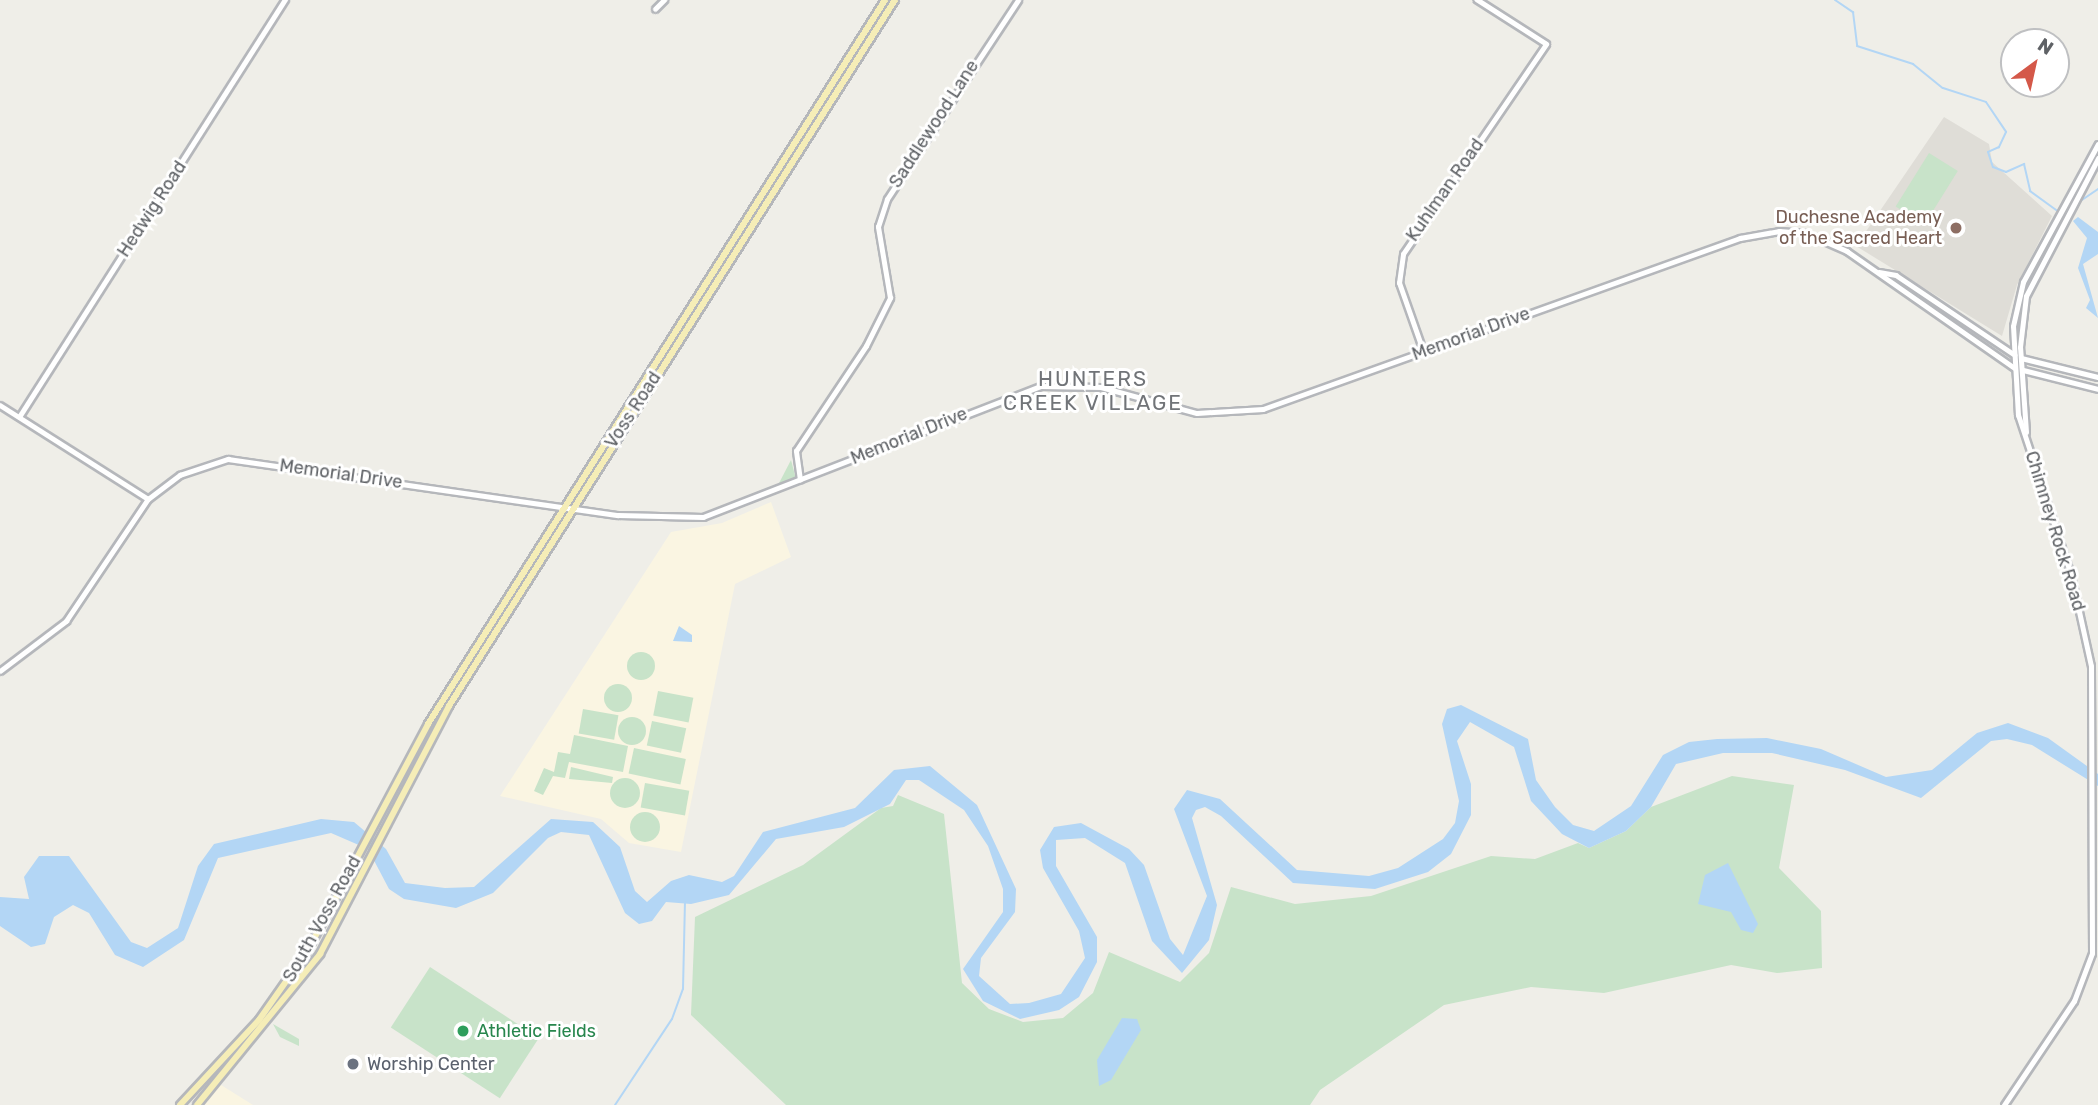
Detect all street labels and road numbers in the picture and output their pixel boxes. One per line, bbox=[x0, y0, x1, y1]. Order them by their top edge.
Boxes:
street label: Saddlewood Lane bbox=[885, 56, 983, 192]
street label: Kuhlman Road bbox=[1402, 134, 1488, 246]
street label: Hedwig Road bbox=[113, 157, 191, 261]
street label: Memorial Drive bbox=[1409, 303, 1533, 365]
street label: Voss Road bbox=[600, 368, 666, 452]
street label: Memorial Drive bbox=[847, 403, 971, 469]
street label: Chimney Rock Road bbox=[2020, 448, 2090, 614]
street label: Memorial Drive bbox=[278, 455, 404, 493]
street label: South Voss Road bbox=[278, 852, 366, 986]

